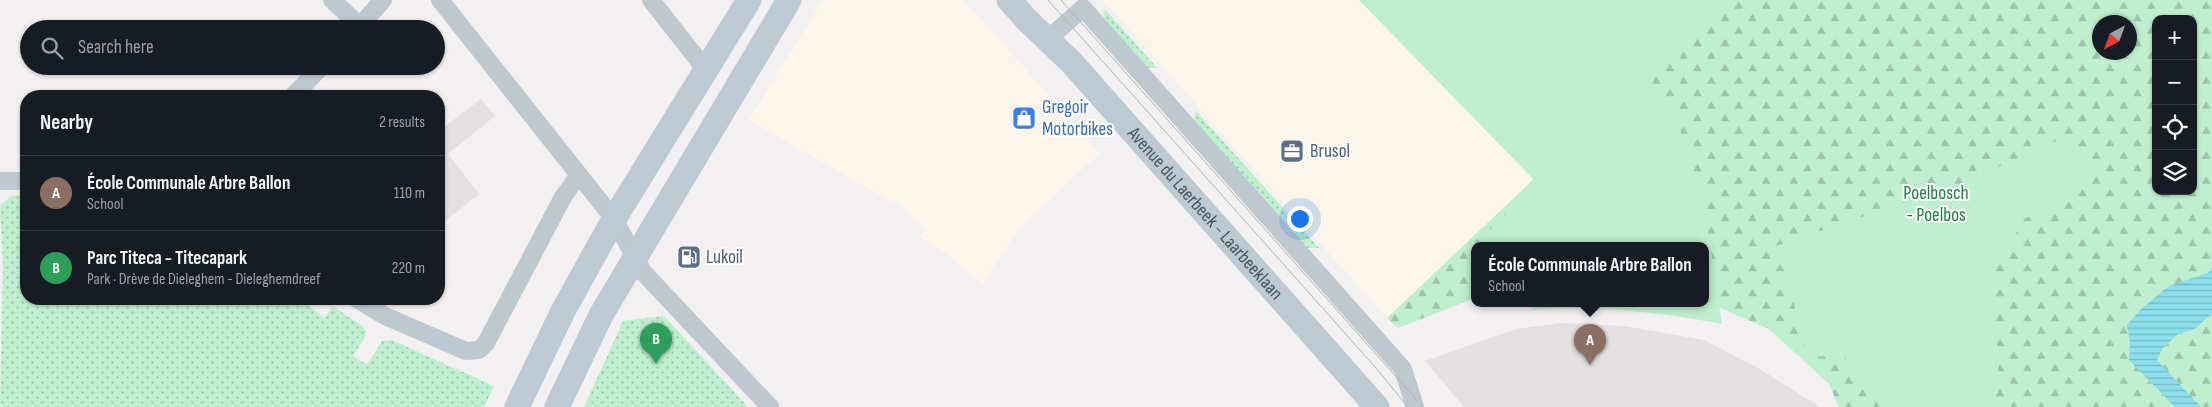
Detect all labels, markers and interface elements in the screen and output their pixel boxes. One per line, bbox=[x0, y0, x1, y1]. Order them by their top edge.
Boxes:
north arrow bbox=[2092, 15, 2137, 60]
map controls bbox=[2152, 15, 2197, 195]
button: + bbox=[2152, 15, 2197, 60]
search box bbox=[20, 20, 445, 75]
icon: search bbox=[38, 34, 66, 62]
text: Search here bbox=[78, 36, 154, 59]
button: − bbox=[2152, 60, 2197, 105]
place label: Gregoir Motorbikes bbox=[1042, 96, 1113, 141]
shop icon: Gregoir Motorbikes bbox=[1011, 105, 1037, 131]
button: locate bbox=[2152, 105, 2197, 150]
text: Nearby bbox=[40, 110, 93, 135]
text: 2 results bbox=[379, 113, 425, 132]
street label: Avenue du Laerbeek - Laarbeeklaan bbox=[1122, 121, 1288, 304]
office icon: Brusol bbox=[1279, 138, 1305, 164]
place label: Brusol bbox=[1310, 140, 1350, 163]
button: layers bbox=[2152, 150, 2197, 195]
text: École Communale Arbre Ballon bbox=[87, 172, 290, 195]
park label: Poelbosch - Poelbos bbox=[1903, 182, 1969, 227]
text: A bbox=[52, 184, 60, 203]
text: 110 m bbox=[394, 184, 425, 203]
text: School bbox=[87, 195, 123, 214]
your location bbox=[1287, 206, 1313, 232]
popup bbox=[1471, 242, 1709, 307]
fuel station icon: Lukoil bbox=[676, 244, 702, 270]
place label: Lukoil bbox=[706, 246, 743, 269]
text: Parc Titeca - Titecapark bbox=[87, 247, 247, 270]
text: École Communale Arbre Ballon bbox=[1488, 254, 1692, 277]
text: B bbox=[52, 259, 60, 278]
text: 220 m bbox=[392, 259, 425, 278]
text: Park · Drève de Dieleghem - Dieleghemdreef bbox=[87, 270, 321, 289]
text: School bbox=[1488, 277, 1525, 296]
pin: B bbox=[640, 323, 672, 364]
pin: A bbox=[1574, 324, 1606, 365]

